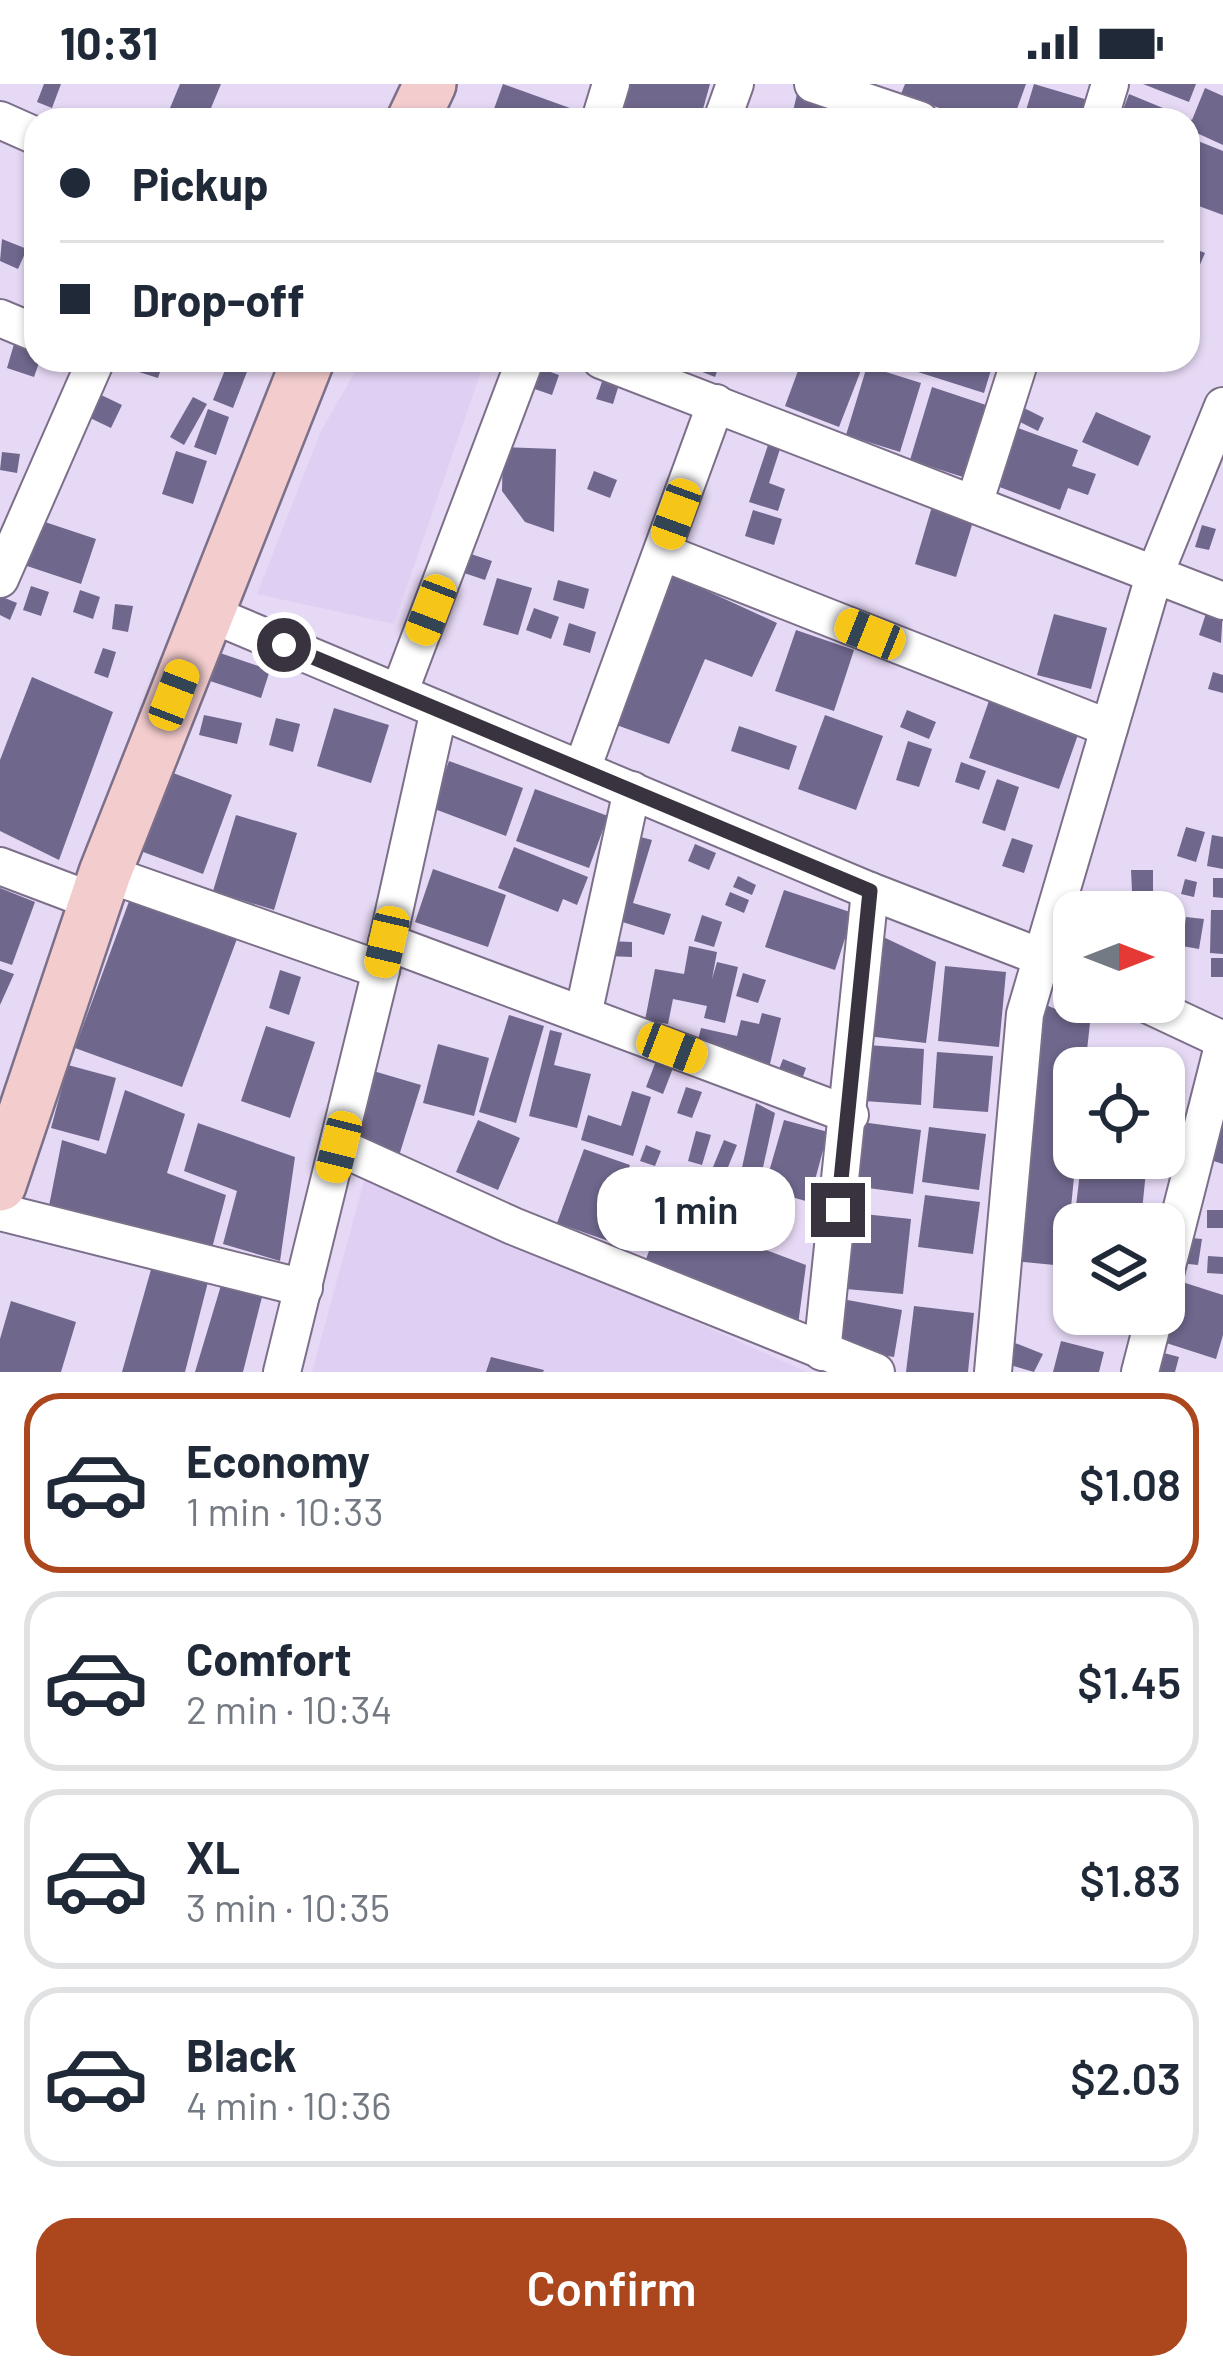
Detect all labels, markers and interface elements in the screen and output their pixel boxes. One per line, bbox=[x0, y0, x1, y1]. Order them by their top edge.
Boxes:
text: 10:31 bbox=[60, 15, 158, 69]
text: Pickup bbox=[132, 156, 269, 210]
text: Drop-off bbox=[132, 272, 305, 326]
car bbox=[647, 474, 705, 554]
car bbox=[401, 570, 461, 650]
car bbox=[830, 604, 910, 664]
route start bbox=[257, 618, 311, 672]
car bbox=[144, 655, 204, 735]
north arrow bbox=[1053, 891, 1185, 1023]
map controls bbox=[1053, 891, 1185, 1335]
car bbox=[361, 903, 413, 981]
car bbox=[632, 1018, 712, 1078]
button: locate bbox=[1053, 1047, 1185, 1179]
car bbox=[313, 1108, 365, 1186]
callout: 1 min bbox=[598, 1168, 796, 1252]
route end bbox=[811, 1183, 865, 1237]
text: 1 min bbox=[653, 1185, 739, 1232]
button: layers bbox=[1053, 1203, 1185, 1335]
icon: car bbox=[42, 1429, 150, 1537]
text: Economy bbox=[186, 1433, 370, 1487]
text: $1.08 bbox=[1079, 1456, 1181, 1510]
text: 1 min · 10:33 bbox=[186, 1487, 384, 1534]
icon: car bbox=[42, 1627, 150, 1735]
text: Comfort bbox=[186, 1631, 352, 1685]
text: $1.45 bbox=[1077, 1654, 1181, 1708]
text: 2 min · 10:34 bbox=[186, 1685, 392, 1732]
icon: car bbox=[42, 1825, 150, 1933]
text: XL bbox=[186, 1829, 240, 1883]
text: $1.83 bbox=[1079, 1852, 1181, 1906]
text: 3 min · 10:35 bbox=[186, 1883, 390, 1930]
icon: car bbox=[42, 2023, 150, 2131]
text: Black bbox=[186, 2027, 297, 2081]
text: $2.03 bbox=[1070, 2050, 1181, 2104]
text: 4 min · 10:36 bbox=[186, 2081, 391, 2128]
button: Confirm bbox=[36, 2218, 1187, 2356]

